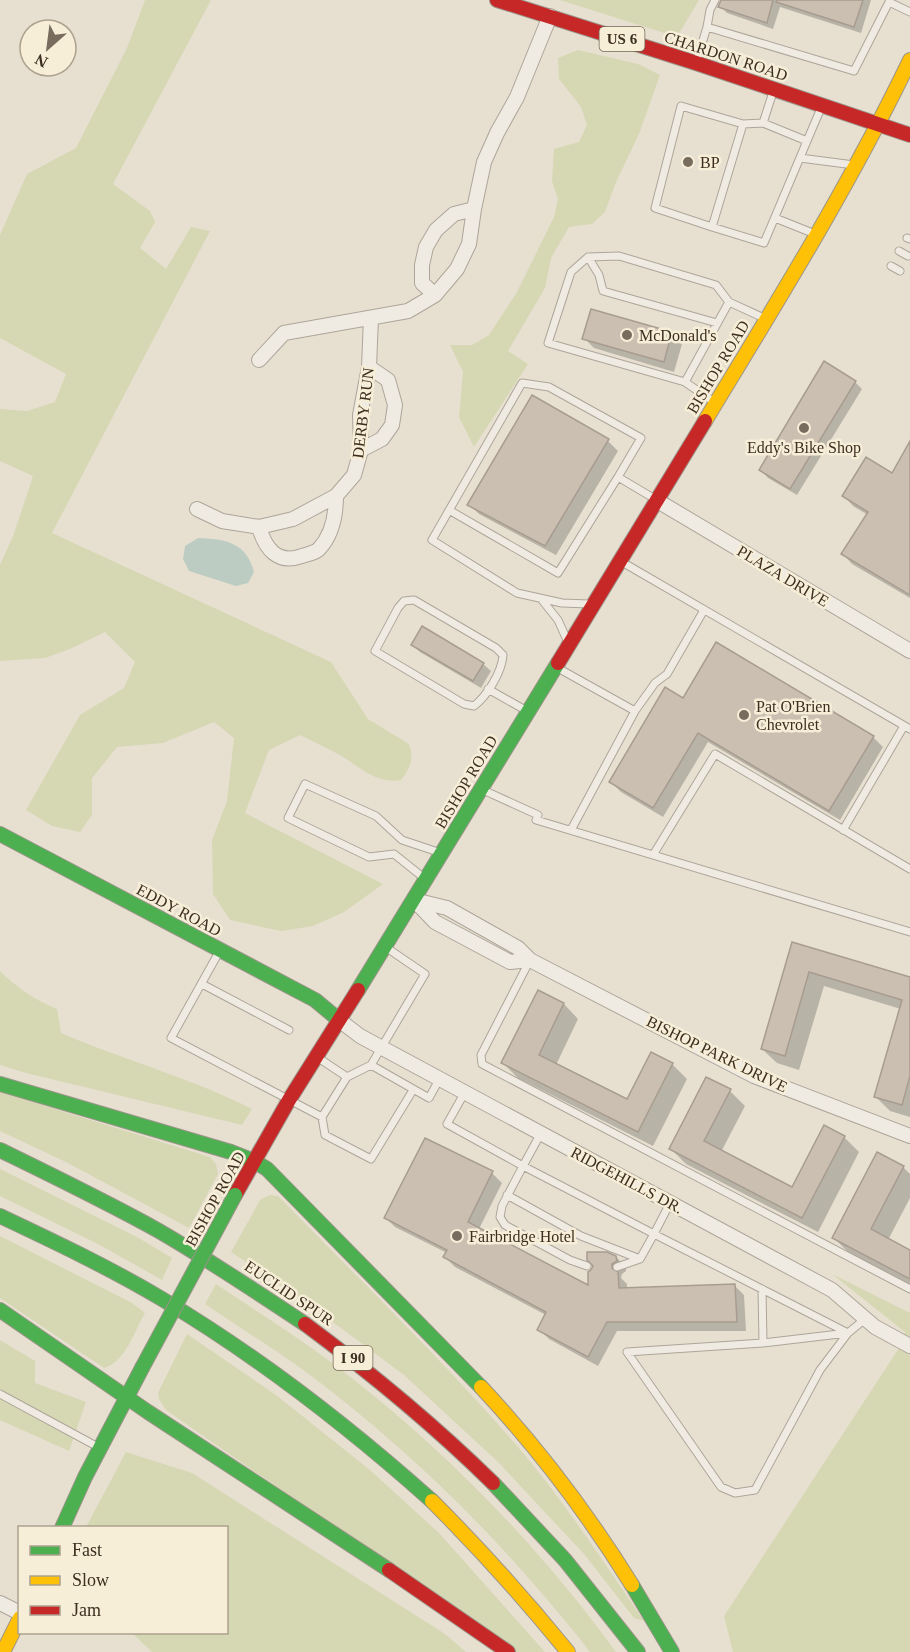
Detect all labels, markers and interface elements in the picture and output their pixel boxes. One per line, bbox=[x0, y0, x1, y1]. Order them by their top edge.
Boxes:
north arrow bbox=[18, 18, 78, 78]
road number: US 6 bbox=[600, 27, 644, 51]
street label: CHARDON ROAD bbox=[662, 28, 790, 84]
text: N bbox=[32, 50, 50, 71]
place label: BP bbox=[700, 154, 720, 171]
marker: BP bbox=[681, 155, 695, 169]
street label: BISHOP ROAD bbox=[684, 317, 752, 417]
place label: McDonald's bbox=[639, 327, 717, 344]
marker: McDonald's bbox=[620, 328, 634, 342]
street label: DERBY RUN bbox=[349, 366, 377, 459]
marker: Eddy's Bike Shop bbox=[797, 421, 811, 435]
place label: Eddy's Bike Shop bbox=[747, 439, 861, 457]
street label: PLAZA DRIVE bbox=[734, 542, 832, 610]
place label: Pat O'Brien Chevrolet bbox=[756, 698, 830, 733]
marker: Pat O'Brien Chevrolet bbox=[737, 708, 751, 722]
street label: BISHOP ROAD bbox=[432, 732, 500, 832]
street label: EDDY ROAD bbox=[134, 881, 224, 939]
street label: BISHOP PARK DRIVE bbox=[644, 1013, 790, 1095]
street label: RIDGEHILLS DR. bbox=[568, 1143, 686, 1217]
street label: BISHOP ROAD bbox=[182, 1149, 248, 1249]
place label: Fairbridge Hotel bbox=[469, 1228, 576, 1246]
marker: Fairbridge Hotel bbox=[450, 1229, 464, 1243]
street label: EUCLID SPUR bbox=[242, 1257, 337, 1329]
road number: I 90 bbox=[334, 1346, 372, 1370]
legend bbox=[18, 1526, 228, 1634]
text: Fast bbox=[72, 1540, 102, 1560]
text: Slow bbox=[72, 1570, 109, 1590]
text: Jam bbox=[72, 1600, 101, 1620]

